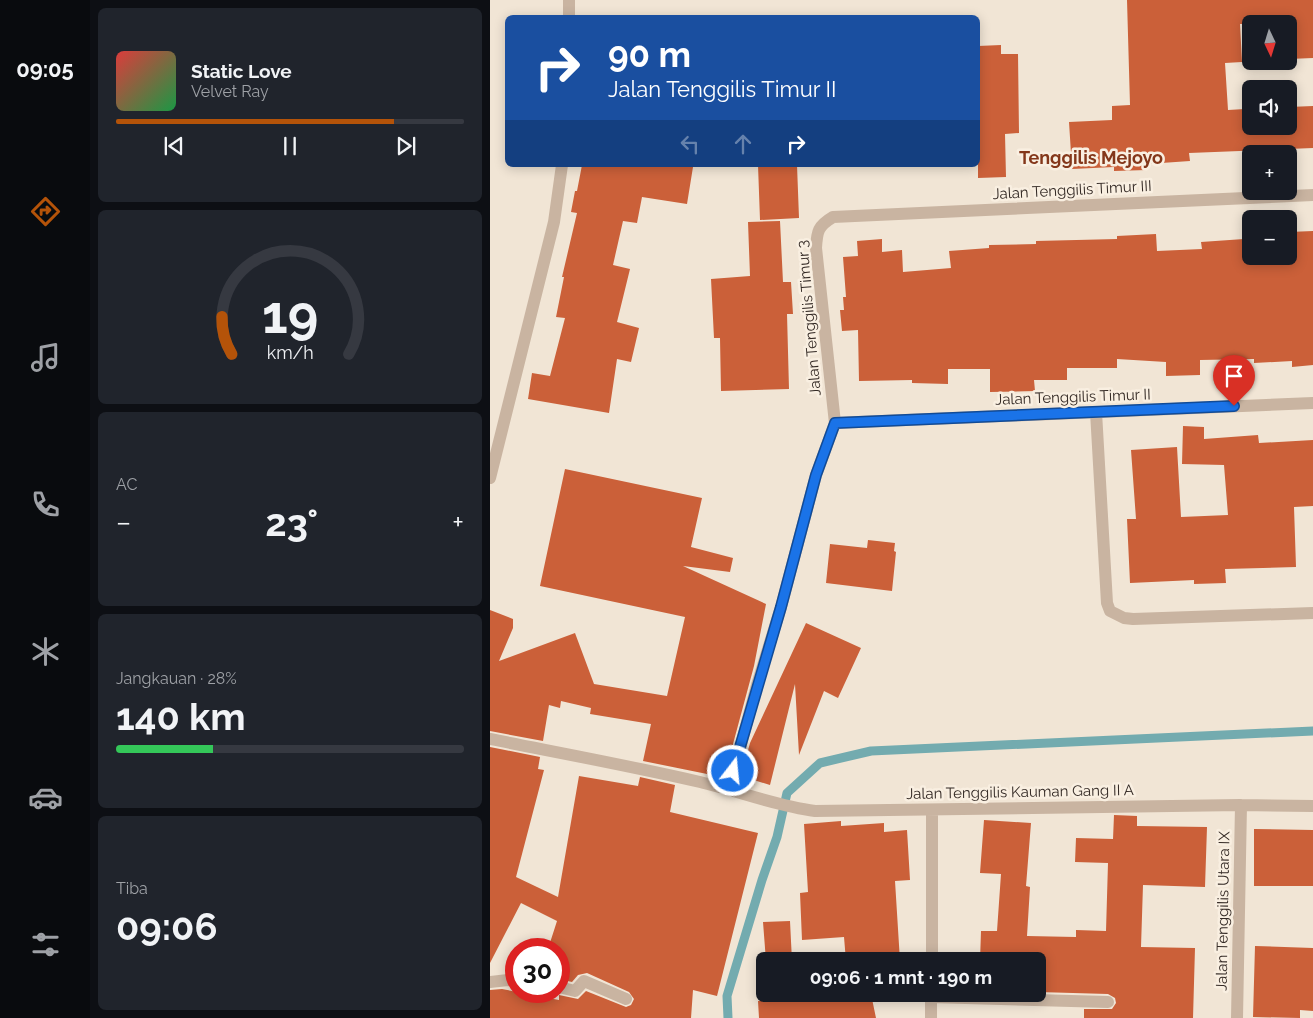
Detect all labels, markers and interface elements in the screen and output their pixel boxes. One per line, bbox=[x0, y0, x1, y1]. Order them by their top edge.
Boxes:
north arrow bbox=[1242, 15, 1298, 70]
map controls bbox=[1242, 15, 1297, 265]
text: 90 m bbox=[608, 34, 691, 75]
icon: right bbox=[525, 35, 590, 100]
text: 09:05 bbox=[16, 56, 74, 82]
text: Static Love bbox=[191, 60, 292, 82]
text: Jalan Tenggilis Timur II bbox=[608, 76, 836, 102]
button: sound bbox=[1242, 80, 1297, 135]
text: Velvet Ray bbox=[191, 82, 269, 101]
icon: left bbox=[676, 130, 704, 158]
icon: ahead bbox=[729, 130, 757, 158]
icon: right bbox=[782, 130, 810, 158]
icon: previous bbox=[160, 132, 188, 160]
icon: pause bbox=[276, 132, 304, 160]
icon: next bbox=[392, 132, 420, 160]
button: + bbox=[1242, 145, 1297, 200]
district label: Tenggilis Mejoyo bbox=[1019, 147, 1163, 168]
street label: Jalan Tenggilis Timur III bbox=[992, 177, 1152, 203]
icon: directions bbox=[28, 194, 63, 229]
button: − bbox=[1242, 210, 1297, 265]
street label: Jalan Tenggilis Timur 3 bbox=[793, 239, 825, 397]
text: 19 bbox=[262, 284, 318, 345]
icon: music bbox=[28, 340, 63, 375]
text: km/h bbox=[266, 342, 314, 363]
pin bbox=[1213, 355, 1255, 406]
icon: arrive bbox=[1220, 362, 1248, 390]
street label: Jalan Tenggilis Timur II bbox=[995, 385, 1151, 409]
text: AC bbox=[116, 475, 137, 494]
icon: phone bbox=[28, 487, 63, 522]
text: 23° bbox=[265, 500, 318, 545]
text: − bbox=[116, 506, 131, 539]
text: + bbox=[452, 506, 464, 539]
icon: climate bbox=[28, 634, 63, 669]
text: Jangkauan · 28% bbox=[116, 669, 237, 688]
text: 140 km bbox=[116, 694, 246, 739]
position arrow bbox=[706, 744, 758, 796]
icon: car bbox=[28, 780, 63, 815]
street label: Jalan Tenggilis Kauman Gang II A bbox=[906, 781, 1134, 803]
street label: Jalan Tenggilis Utara IX bbox=[1213, 830, 1233, 991]
text: Tiba bbox=[116, 879, 148, 898]
text: 09:06 bbox=[116, 904, 218, 949]
icon: filters bbox=[28, 927, 63, 962]
speed limit sign: 30 bbox=[505, 938, 570, 1003]
text: 09:06 · 1 mnt · 190 m bbox=[810, 966, 992, 988]

